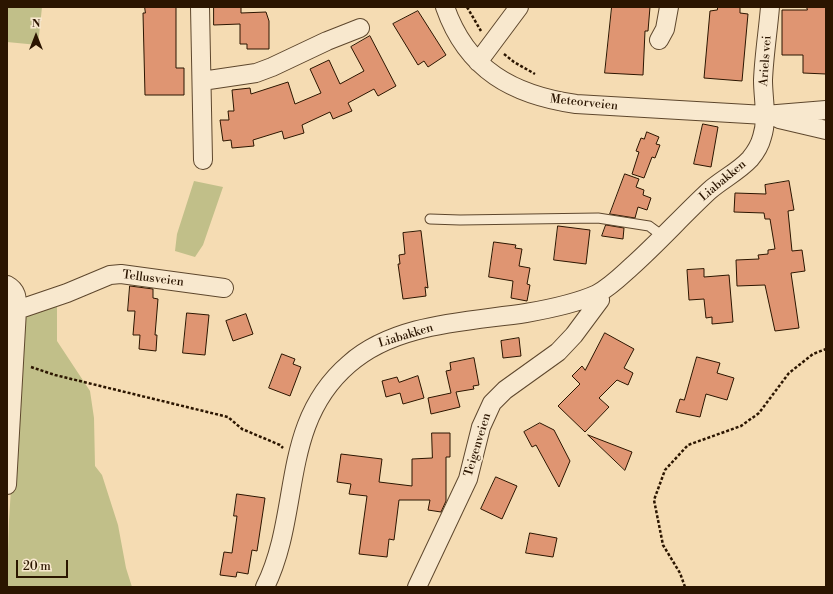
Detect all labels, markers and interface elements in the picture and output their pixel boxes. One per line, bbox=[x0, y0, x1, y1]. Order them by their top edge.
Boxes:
north arrow bbox=[16, 16, 56, 56]
text: N bbox=[32, 17, 40, 31]
street label: Ariels vei bbox=[757, 35, 775, 87]
street label: Meteorveien bbox=[549, 92, 619, 114]
street label: Liabakken bbox=[697, 157, 749, 205]
street label: Tellusveien bbox=[121, 268, 185, 290]
street label: Liabakken bbox=[377, 321, 435, 351]
street label: Teigenveien bbox=[462, 412, 494, 478]
scale bar bbox=[18, 552, 70, 578]
text: 20 m bbox=[23, 559, 51, 574]

